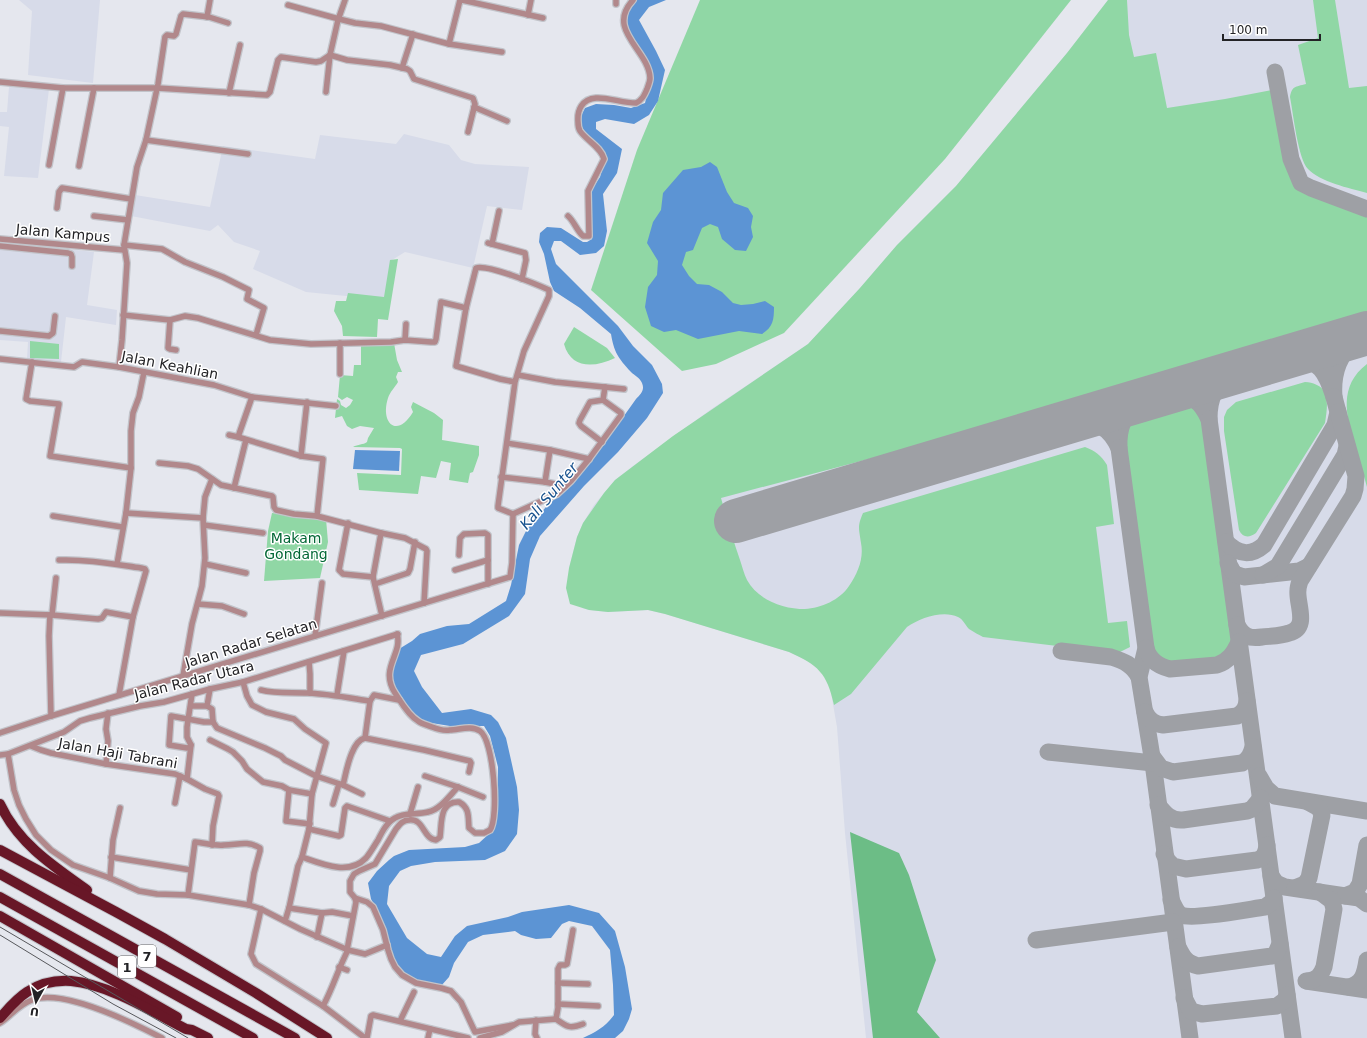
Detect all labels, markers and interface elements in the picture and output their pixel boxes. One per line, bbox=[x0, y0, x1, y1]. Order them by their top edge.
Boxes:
scale bar bbox=[1223, 16, 1320, 42]
text: 100 m bbox=[1229, 23, 1267, 37]
street label: Jalan Kampus bbox=[14, 221, 111, 245]
street label: Jalan Keahlian bbox=[119, 348, 220, 382]
water label: Kali Sunter bbox=[516, 458, 583, 533]
park label: Makam Gondang bbox=[264, 530, 328, 562]
street label: Jalan Radar Selatan bbox=[182, 615, 319, 671]
street label: Jalan Radar Utara bbox=[132, 657, 256, 703]
street label: Jalan Haji Tabrani bbox=[56, 734, 179, 771]
road number: 7 bbox=[138, 945, 156, 967]
road number: 1 bbox=[118, 956, 136, 978]
north arrow bbox=[16, 982, 56, 1022]
text: U bbox=[29, 1004, 40, 1018]

